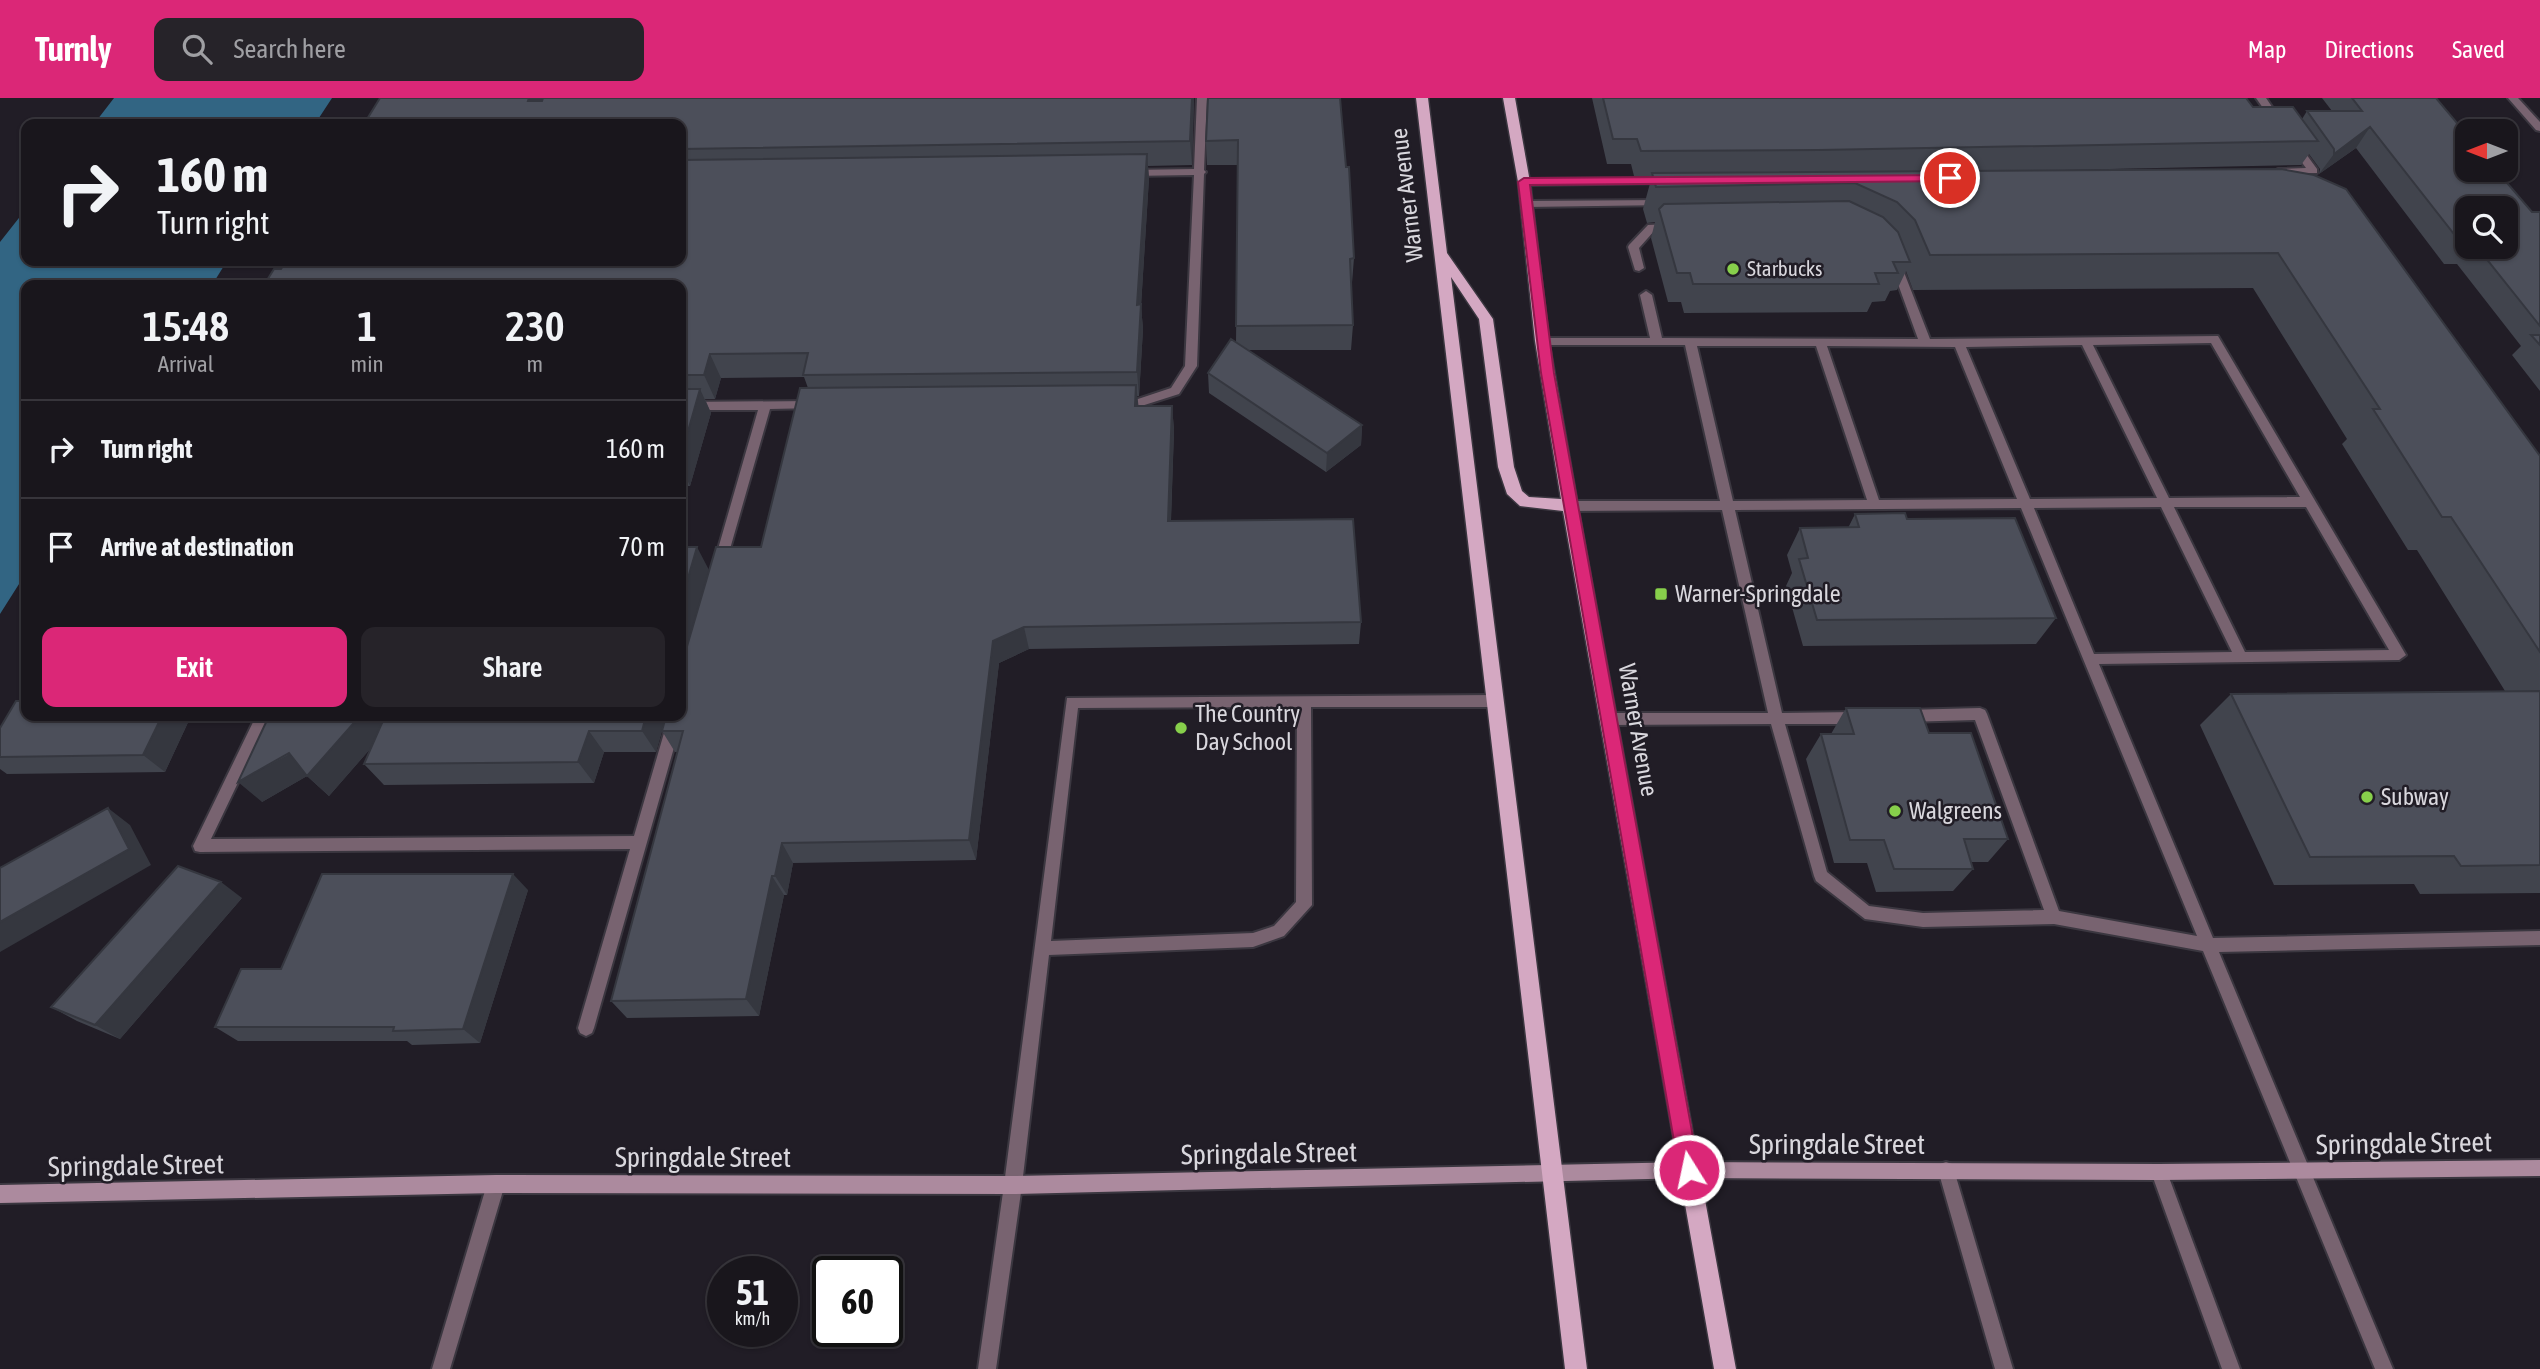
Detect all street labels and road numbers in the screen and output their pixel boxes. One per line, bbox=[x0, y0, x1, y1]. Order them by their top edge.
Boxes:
street label: Warner Avenue bbox=[1385, 127, 1428, 263]
street label: Warner Avenue bbox=[1614, 661, 1663, 798]
street label: Springdale Street bbox=[2316, 1125, 2492, 1161]
street label: Springdale Street bbox=[1749, 1128, 1925, 1160]
street label: Springdale Street bbox=[1181, 1135, 1357, 1171]
street label: Springdale Street bbox=[615, 1141, 791, 1173]
street label: Springdale Street bbox=[48, 1147, 224, 1183]

